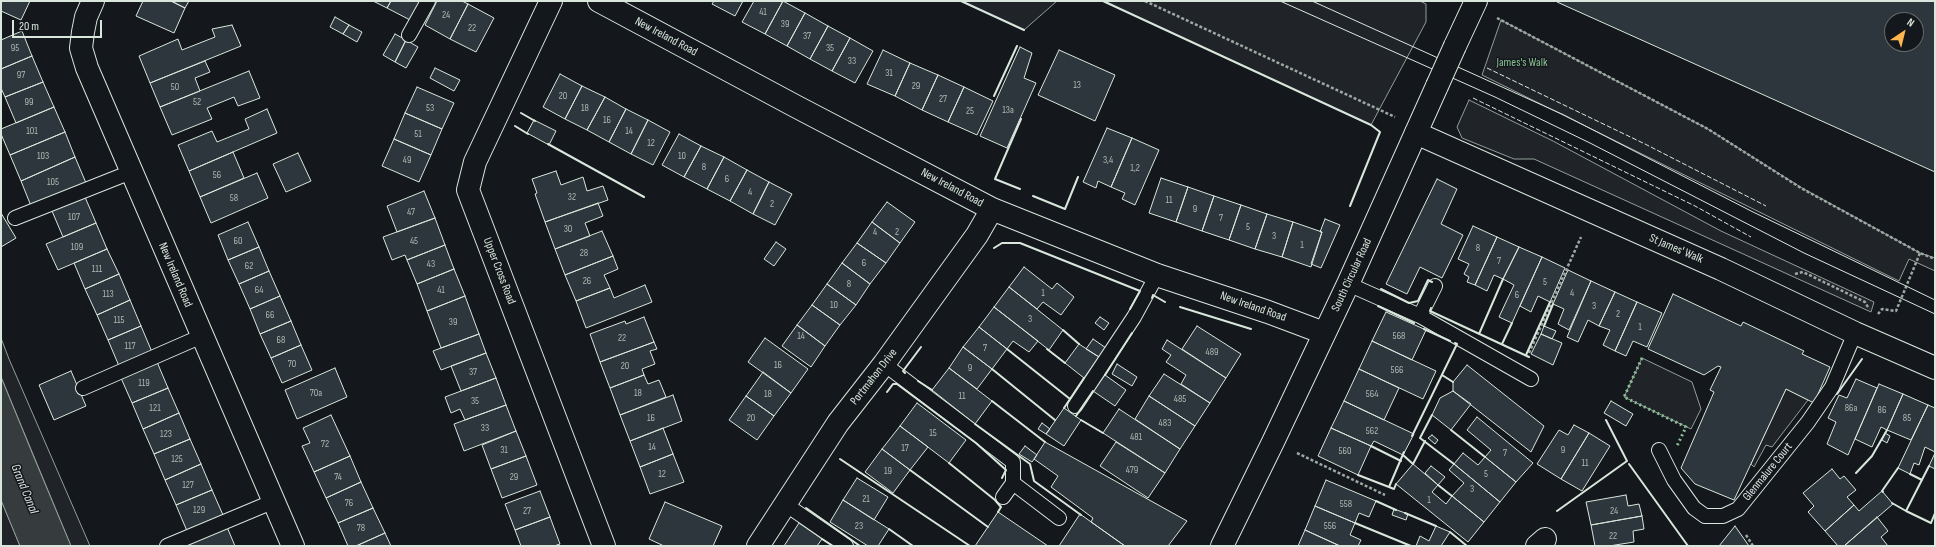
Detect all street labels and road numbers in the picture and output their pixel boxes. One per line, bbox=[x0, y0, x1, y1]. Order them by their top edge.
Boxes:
street label: New Ireland Road bbox=[632, 14, 700, 60]
street label: New Ireland Road bbox=[918, 165, 986, 211]
street label: St James' Walk bbox=[1647, 231, 1705, 267]
street label: Upper Cross Road bbox=[480, 236, 518, 306]
street label: South Circular Road bbox=[1329, 236, 1375, 314]
street label: New Ireland Road bbox=[155, 240, 195, 310]
street label: New Ireland Road bbox=[1218, 289, 1288, 325]
street label: Portmahon Drive bbox=[847, 346, 901, 408]
street label: Glenmalure Court bbox=[1740, 440, 1796, 504]

